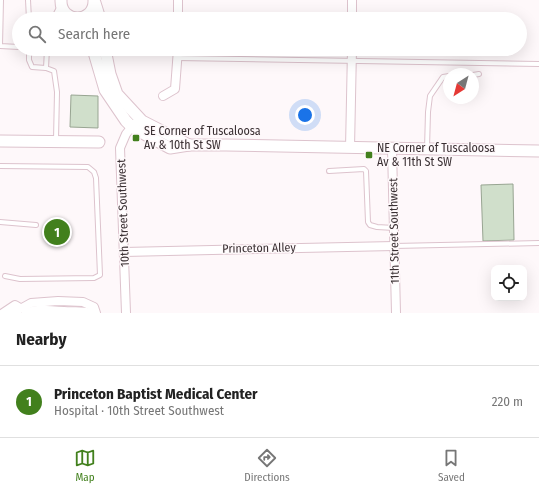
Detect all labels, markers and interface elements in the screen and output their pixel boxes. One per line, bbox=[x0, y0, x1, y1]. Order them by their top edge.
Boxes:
search box bbox=[12, 12, 527, 56]
icon: search bbox=[26, 23, 48, 45]
text: Search here bbox=[58, 25, 130, 43]
north arrow bbox=[443, 68, 479, 104]
your location bbox=[295, 105, 315, 125]
place label: SE Corner of Tuscaloosa Av & 10th St SW bbox=[144, 124, 261, 152]
marker: SE Corner of Tuscaloosa Av & 10th St SW bbox=[131, 133, 141, 143]
place label: NE Corner of Tuscaloosa Av & 11th St SW bbox=[377, 141, 495, 169]
marker: NE Corner of Tuscaloosa Av & 11th St SW bbox=[364, 150, 374, 160]
street label: 10th Street Southwest bbox=[114, 159, 132, 267]
street label: 11th Street Southwest bbox=[386, 178, 402, 284]
pin: 1 bbox=[44, 217, 70, 247]
street label: Princeton Alley bbox=[222, 240, 296, 256]
map controls bbox=[491, 265, 527, 301]
button: locate bbox=[491, 265, 527, 301]
text: Nearby bbox=[16, 329, 67, 350]
text: Princeton Baptist Medical Center bbox=[54, 385, 258, 403]
text: 1 bbox=[26, 394, 32, 409]
text: 220 m bbox=[492, 394, 523, 409]
text: Hospital · 10th Street Southwest bbox=[54, 403, 224, 418]
tab: Map bbox=[74, 447, 96, 484]
tab: Directions bbox=[244, 447, 290, 484]
tab: Saved bbox=[438, 447, 465, 484]

